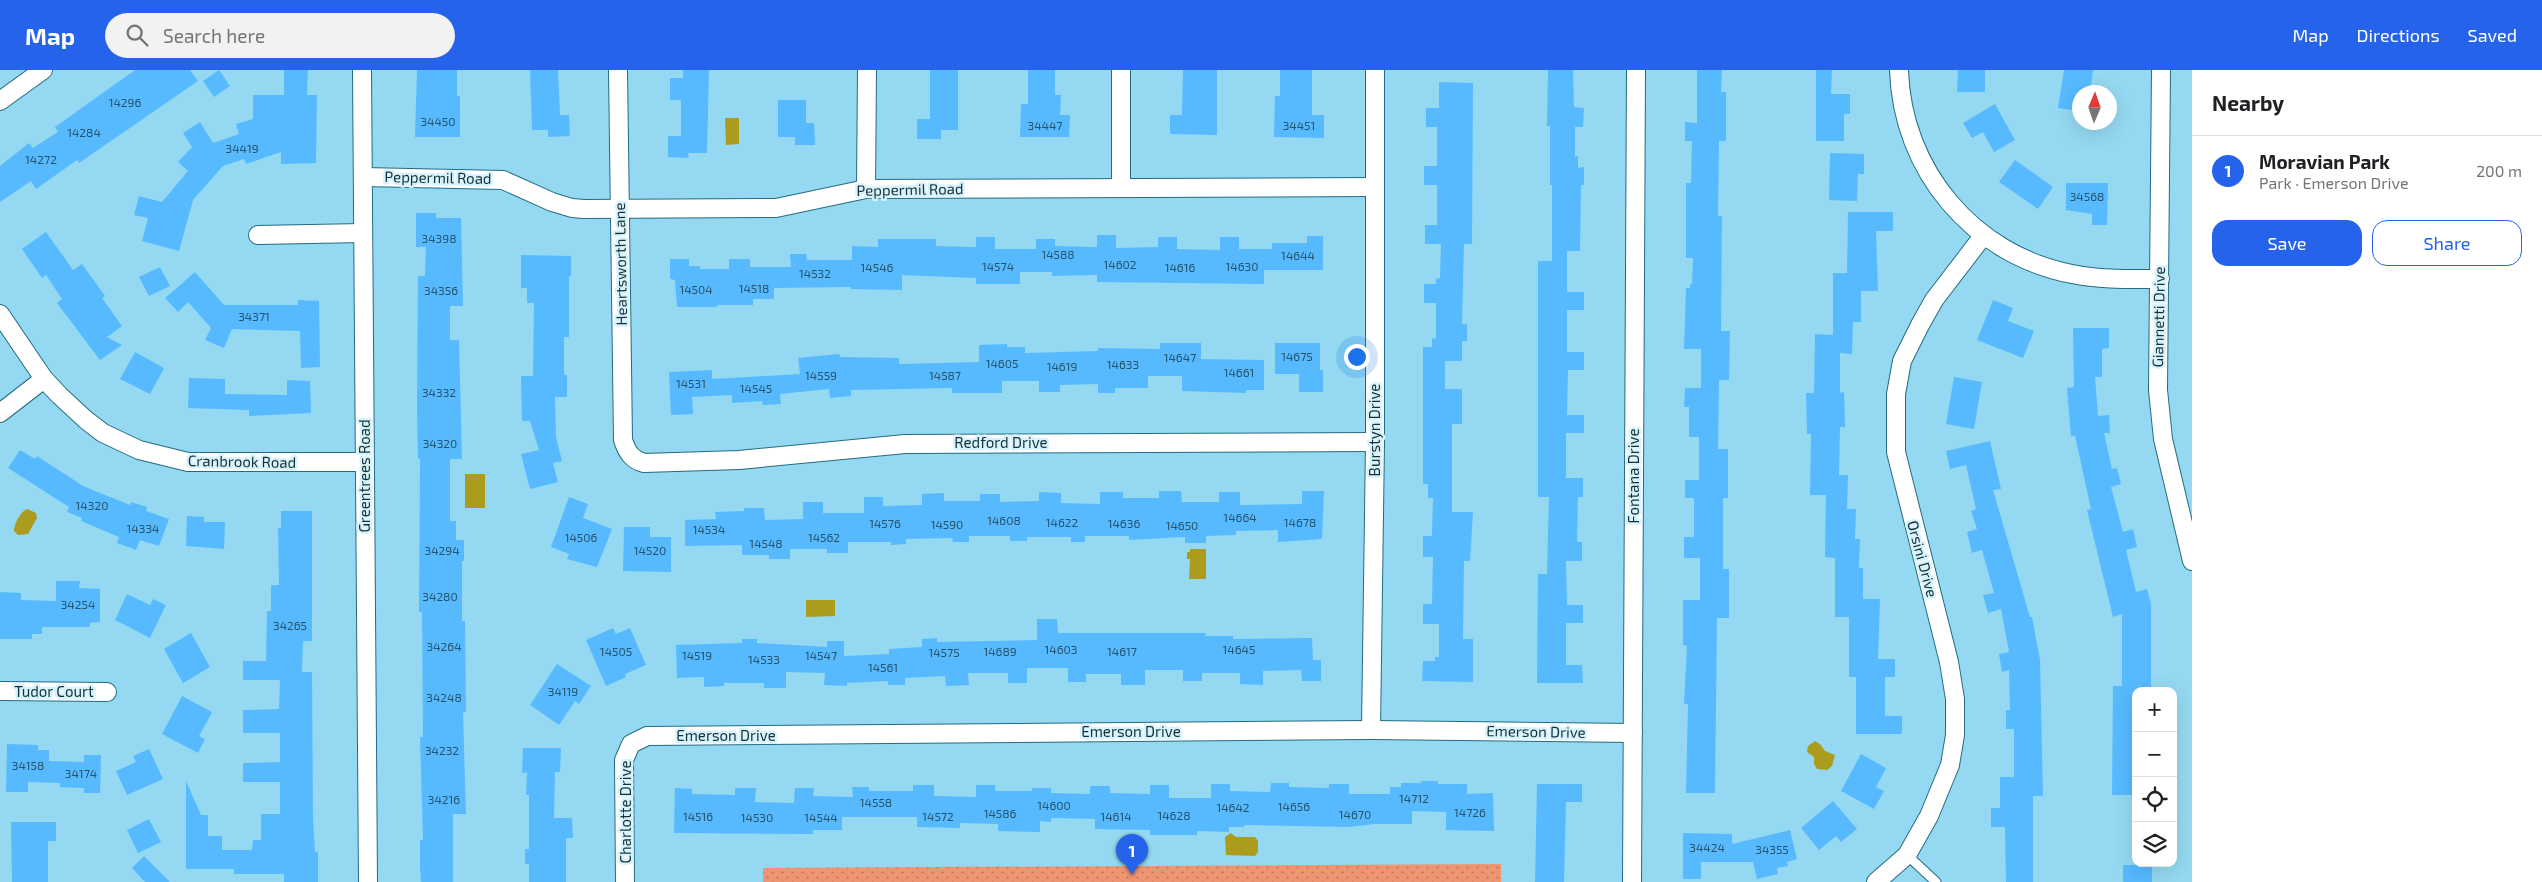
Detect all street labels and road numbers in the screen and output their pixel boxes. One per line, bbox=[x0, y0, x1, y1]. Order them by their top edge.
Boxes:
street label: Peppermil Road bbox=[384, 167, 492, 187]
street label: Peppermil Road bbox=[856, 179, 964, 199]
street label: Heartsworth Lane bbox=[610, 202, 630, 326]
street label: Giannetti Drive bbox=[2148, 266, 2168, 368]
street label: Burstyn Drive bbox=[1365, 384, 1383, 476]
street label: Greentrees Road bbox=[355, 419, 373, 533]
street label: Fontana Drive bbox=[1624, 429, 1642, 523]
street label: Redford Drive bbox=[954, 433, 1048, 451]
street label: Cranbrook Road bbox=[188, 451, 296, 471]
street label: Orsini Drive bbox=[1904, 518, 1942, 599]
street label: Tudor Court bbox=[14, 682, 94, 700]
street label: Emerson Drive bbox=[1486, 721, 1586, 741]
street label: Emerson Drive bbox=[1081, 722, 1181, 740]
street label: Emerson Drive bbox=[676, 726, 776, 744]
street label: Charlotte Drive bbox=[616, 761, 634, 863]

